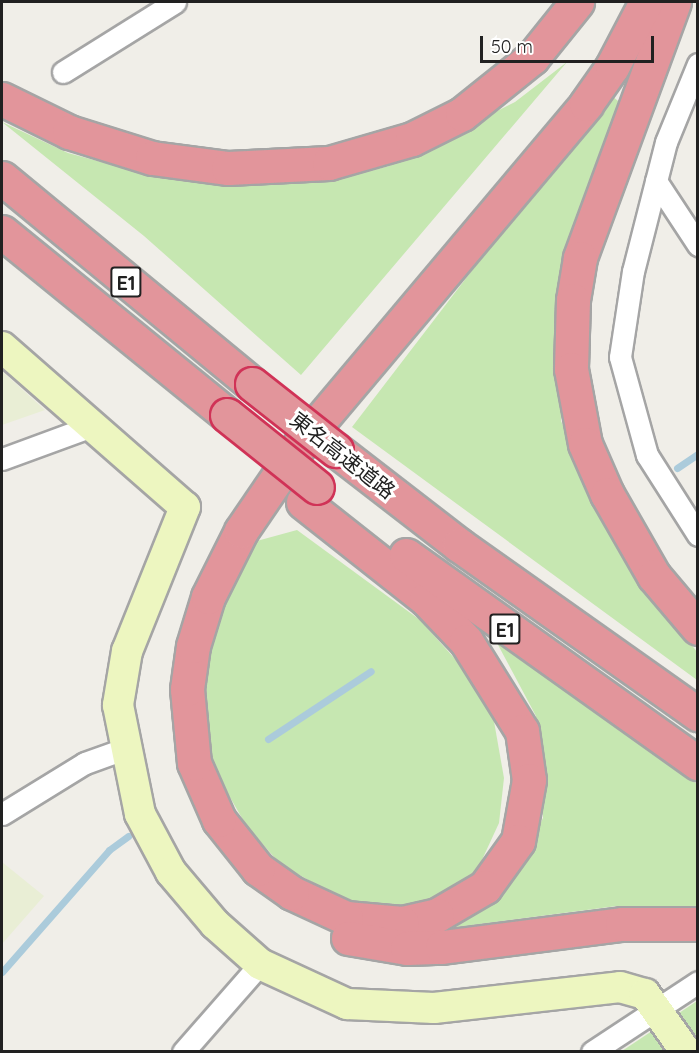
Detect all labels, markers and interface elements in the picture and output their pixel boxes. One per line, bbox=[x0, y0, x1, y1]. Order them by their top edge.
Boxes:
scale bar bbox=[483, 24, 657, 62]
text: 50 m bbox=[491, 35, 533, 58]
road number: E1 bbox=[110, 265, 142, 299]
street label: 東名高速道路 bbox=[286, 406, 400, 504]
road number: E1 bbox=[488, 612, 522, 646]

